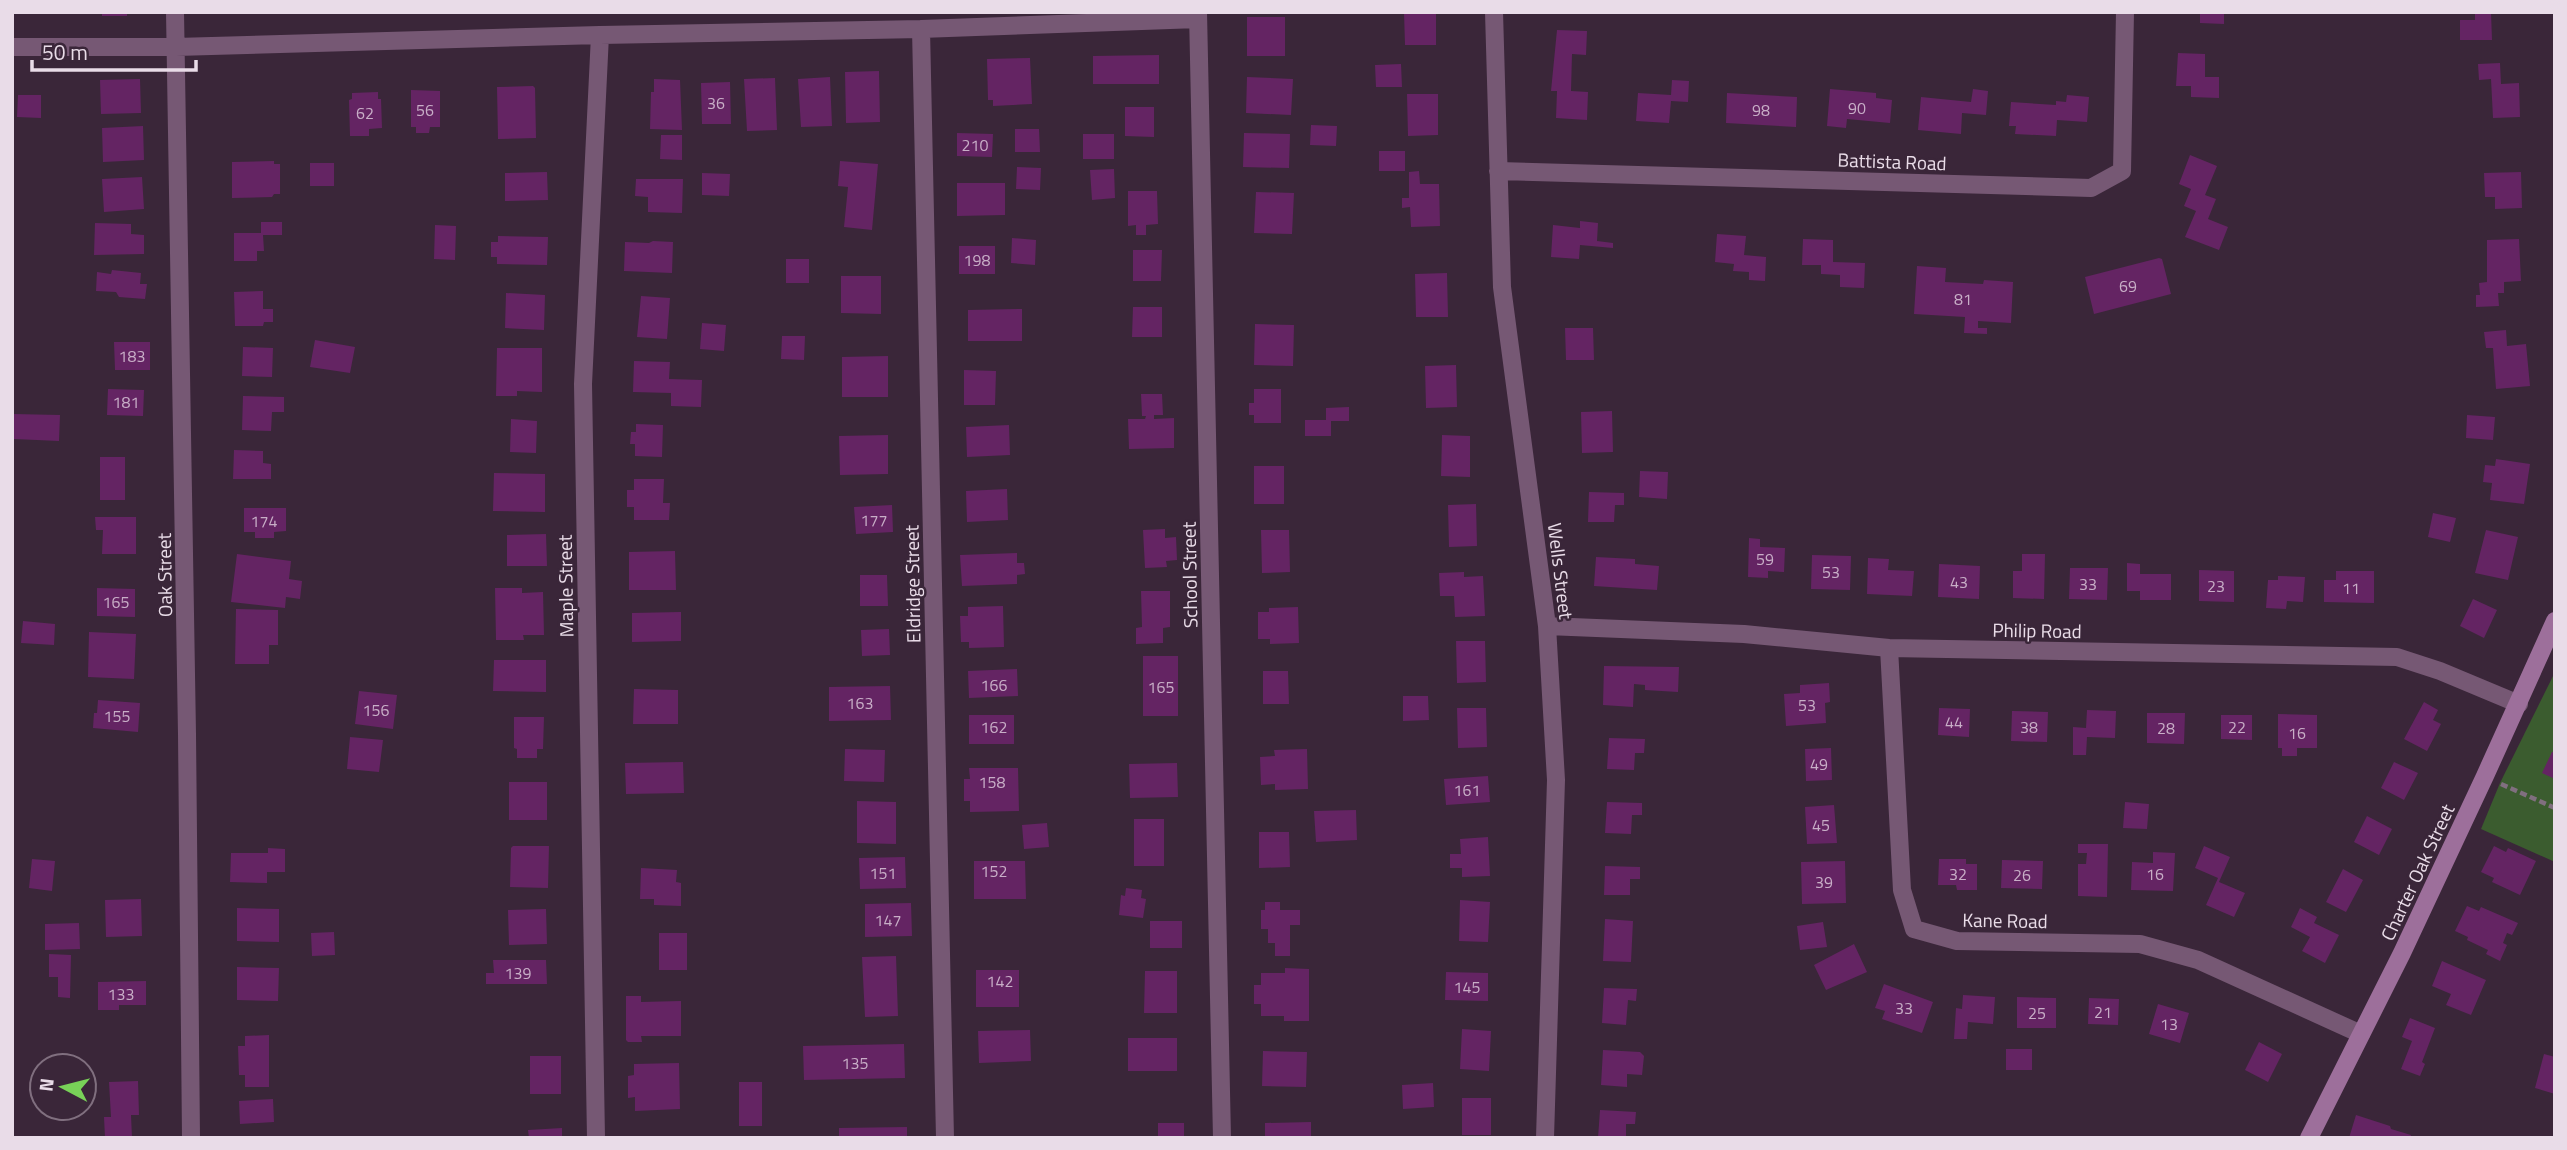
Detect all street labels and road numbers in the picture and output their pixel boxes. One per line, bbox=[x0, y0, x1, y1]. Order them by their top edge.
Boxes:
street label: Battista Road bbox=[1837, 145, 1947, 177]
street label: School Street bbox=[1174, 521, 1204, 628]
street label: Wells Street bbox=[1541, 521, 1581, 621]
street label: Eldridge Street bbox=[896, 524, 928, 643]
street label: Oak Street bbox=[149, 532, 179, 617]
street label: Maple Street bbox=[550, 534, 580, 638]
street label: Philip Road bbox=[1992, 615, 2082, 645]
street label: Charter Oak Street bbox=[2373, 799, 2462, 945]
street label: Kane Road bbox=[1962, 905, 2048, 935]

